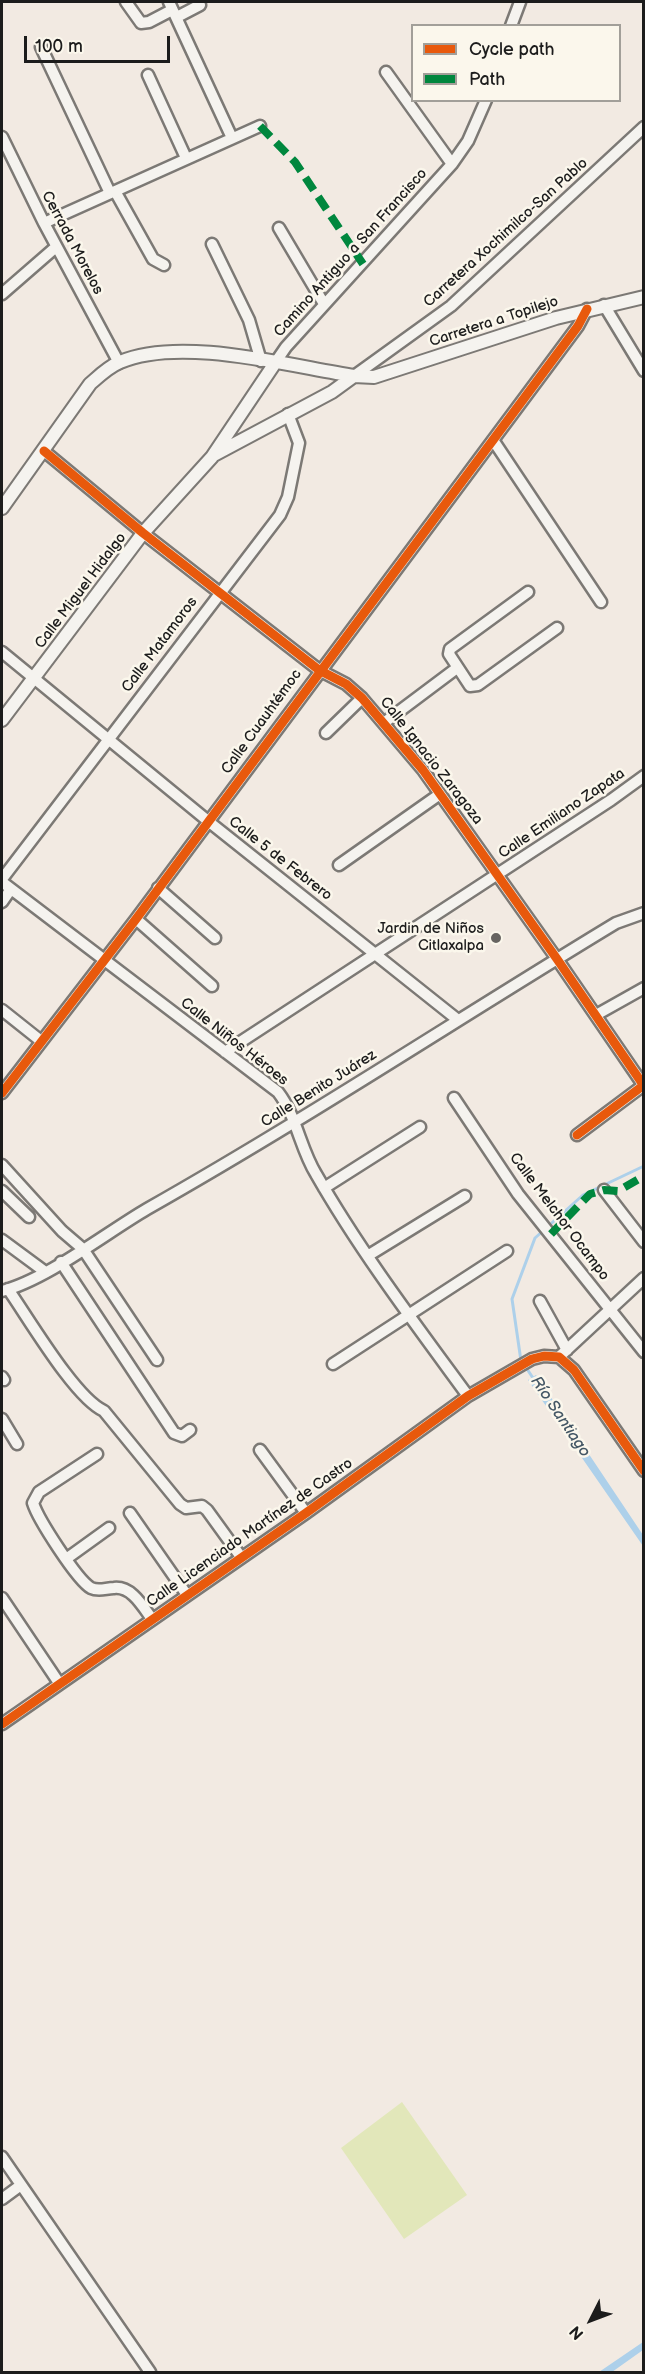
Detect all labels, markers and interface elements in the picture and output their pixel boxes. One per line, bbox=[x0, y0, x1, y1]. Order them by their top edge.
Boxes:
scale bar bbox=[27, 24, 172, 62]
legend bbox=[411, 24, 621, 102]
text: 100 m bbox=[35, 36, 83, 57]
text: Cycle path bbox=[469, 39, 555, 60]
text: Path bbox=[469, 69, 505, 90]
street label: Carretera Xochimilco-San Pablo bbox=[420, 154, 592, 312]
street label: Camino Antiguo a San Francisco bbox=[271, 165, 431, 341]
street label: Cerrada Morelos bbox=[37, 188, 107, 298]
street label: Carretera a Topilejo bbox=[427, 293, 561, 351]
street label: Calle Miguel Hidalgo bbox=[32, 530, 130, 652]
street label: Calle Matamoros bbox=[118, 594, 202, 696]
street label: Calle Cuauhtémoc bbox=[218, 666, 306, 778]
street label: Calle Ignacio Zaragoza bbox=[376, 694, 486, 828]
street label: Calle Emiliano Zapata bbox=[495, 765, 629, 863]
street label: Calle 5 de Febrero bbox=[225, 813, 335, 905]
place label: Jardin de Niños Citlaxalpa bbox=[378, 920, 484, 955]
marker: Jardin de Niños Citlaxalpa bbox=[489, 931, 503, 945]
street label: Calle Niños Héroes bbox=[176, 994, 292, 1090]
street label: Calle Benito Juárez bbox=[258, 1046, 380, 1132]
street label: Calle Melchor Ocampo bbox=[505, 1150, 613, 1284]
water label: Río Santiago bbox=[526, 1373, 594, 1461]
street label: Calle Licenciado Martínez de Castro bbox=[144, 1455, 356, 1611]
north arrow bbox=[561, 2290, 621, 2350]
text: N bbox=[566, 2322, 588, 2343]

